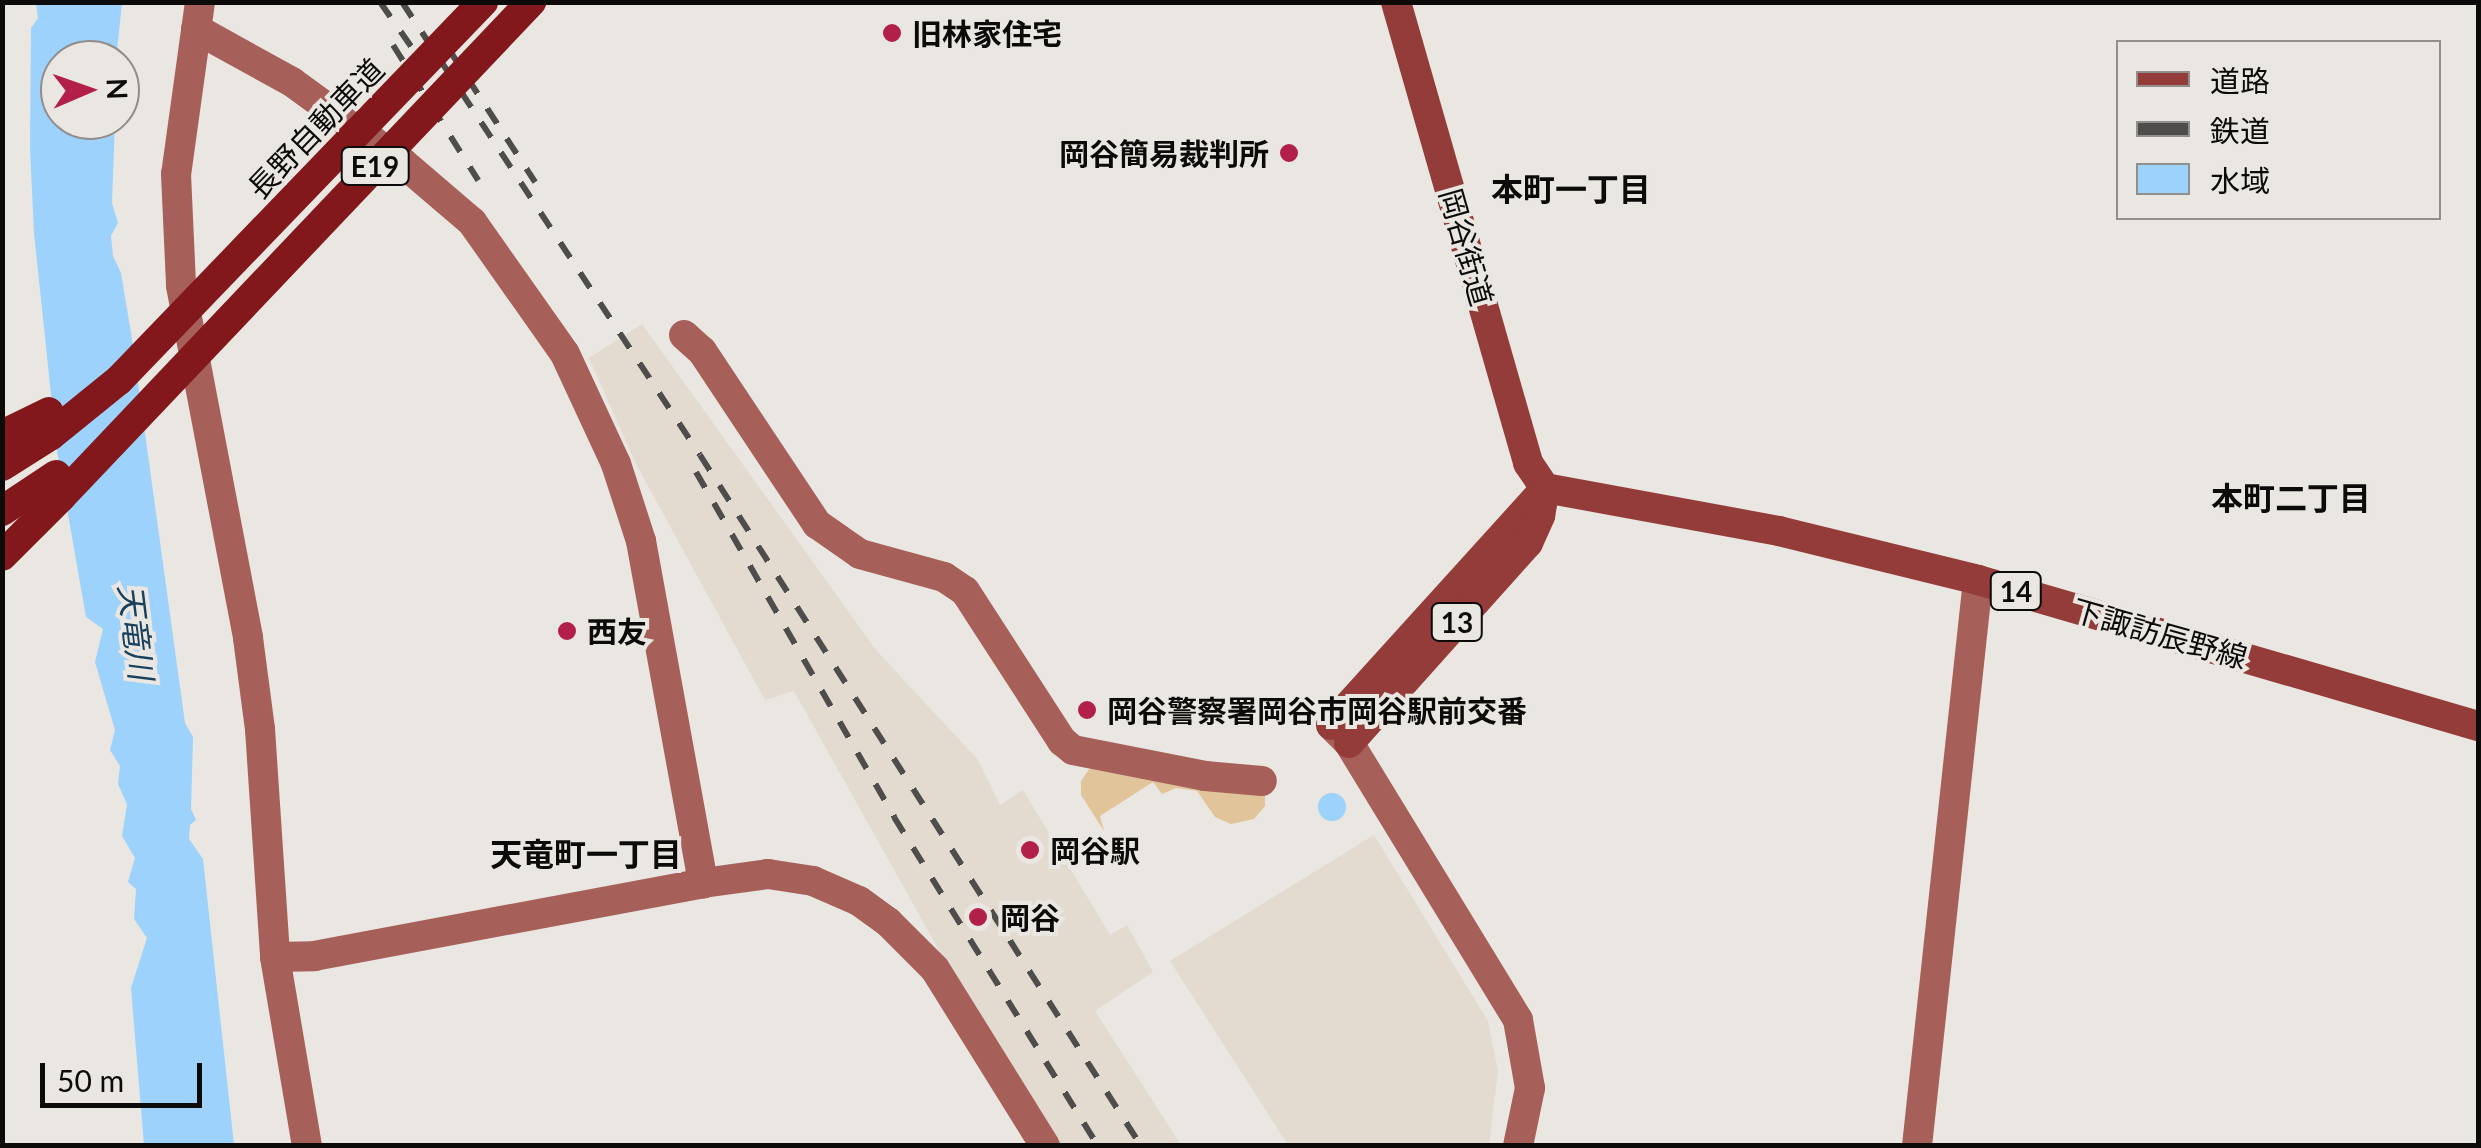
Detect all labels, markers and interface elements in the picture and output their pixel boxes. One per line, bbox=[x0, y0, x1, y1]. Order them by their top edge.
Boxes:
place label: 旧林家住宅 bbox=[912, 15, 1062, 51]
marker: 旧林家住宅 bbox=[881, 22, 903, 44]
north arrow bbox=[40, 40, 140, 140]
legend bbox=[2116, 40, 2441, 220]
street label: 長野自動車道 bbox=[240, 51, 390, 205]
text: 道路 bbox=[2210, 62, 2270, 98]
text: N bbox=[101, 78, 135, 100]
text: 鉄道 bbox=[2210, 112, 2270, 148]
place label: 岡谷簡易裁判所 bbox=[1059, 135, 1269, 171]
marker: 岡谷簡易裁判所 bbox=[1278, 142, 1300, 164]
road number: E19 bbox=[340, 143, 410, 189]
text: 水域 bbox=[2210, 162, 2270, 198]
district label: 本町一丁目 bbox=[1491, 170, 1651, 208]
street label: 岡谷街道 bbox=[1433, 184, 1501, 310]
district label: 本町二丁目 bbox=[2211, 479, 2371, 517]
road number: 14 bbox=[1988, 568, 2044, 614]
water label: 天竜川 bbox=[111, 582, 161, 682]
street label: 下諏訪辰野線 bbox=[2069, 591, 2251, 675]
road number: 13 bbox=[1430, 599, 1484, 645]
place label: 西友 bbox=[587, 613, 647, 649]
marker: 西友 bbox=[556, 620, 578, 642]
place label: 岡谷警察署岡谷市岡谷駅前交番 bbox=[1107, 692, 1527, 728]
marker: 岡谷警察署岡谷市岡谷駅前交番 bbox=[1076, 699, 1098, 721]
place label: 岡谷駅 bbox=[1050, 832, 1140, 868]
district label: 天竜町一丁目 bbox=[490, 835, 682, 873]
marker: 岡谷駅 bbox=[1019, 839, 1041, 861]
place label: 岡谷 bbox=[1000, 899, 1060, 935]
marker: 岡谷 bbox=[965, 904, 991, 930]
scale bar bbox=[45, 1043, 208, 1105]
text: 50 m bbox=[57, 1062, 124, 1098]

